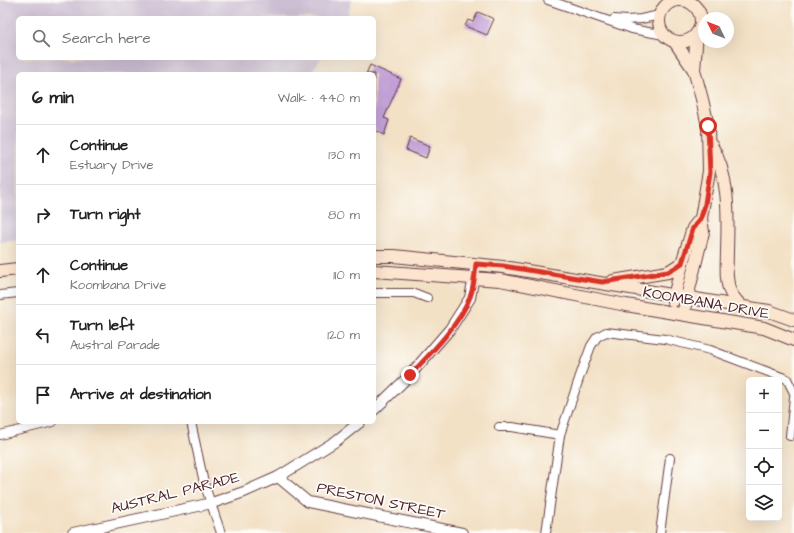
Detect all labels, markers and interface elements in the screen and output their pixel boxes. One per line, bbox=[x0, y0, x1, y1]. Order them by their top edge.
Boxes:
north arrow bbox=[698, 12, 734, 48]
search box bbox=[16, 16, 376, 60]
icon: search bbox=[30, 27, 52, 49]
text: Search here bbox=[62, 28, 151, 49]
text: 6 min bbox=[32, 86, 74, 110]
text: Walk · 440 m bbox=[278, 89, 360, 107]
route start bbox=[699, 117, 717, 135]
text: Continue bbox=[70, 135, 128, 156]
icon: ahead bbox=[32, 144, 54, 166]
text: 130 m bbox=[328, 146, 360, 164]
text: Estuary Drive bbox=[70, 156, 154, 174]
icon: right bbox=[32, 204, 54, 226]
text: Turn right bbox=[70, 204, 141, 225]
text: 80 m bbox=[328, 206, 360, 224]
text: Continue bbox=[70, 255, 128, 276]
icon: ahead bbox=[32, 264, 54, 286]
text: 110 m bbox=[333, 266, 360, 284]
text: Koombana Drive bbox=[70, 276, 166, 294]
street label: KOOMBANA DRIVE bbox=[641, 282, 771, 324]
text: Turn left bbox=[70, 315, 134, 336]
icon: left bbox=[32, 324, 54, 346]
text: 120 m bbox=[327, 326, 360, 344]
text: Austral Parade bbox=[70, 336, 160, 354]
route end bbox=[401, 366, 419, 384]
map controls bbox=[746, 377, 782, 521]
button: + bbox=[746, 377, 782, 413]
icon: arrive bbox=[32, 384, 54, 406]
text: Arrive at destination bbox=[70, 384, 211, 405]
button: − bbox=[746, 413, 782, 449]
button: locate bbox=[746, 449, 782, 485]
street label: AUSTRAL PARADE bbox=[109, 467, 242, 519]
street label: PRESTON STREET bbox=[315, 477, 448, 525]
button: layers bbox=[746, 485, 782, 521]

